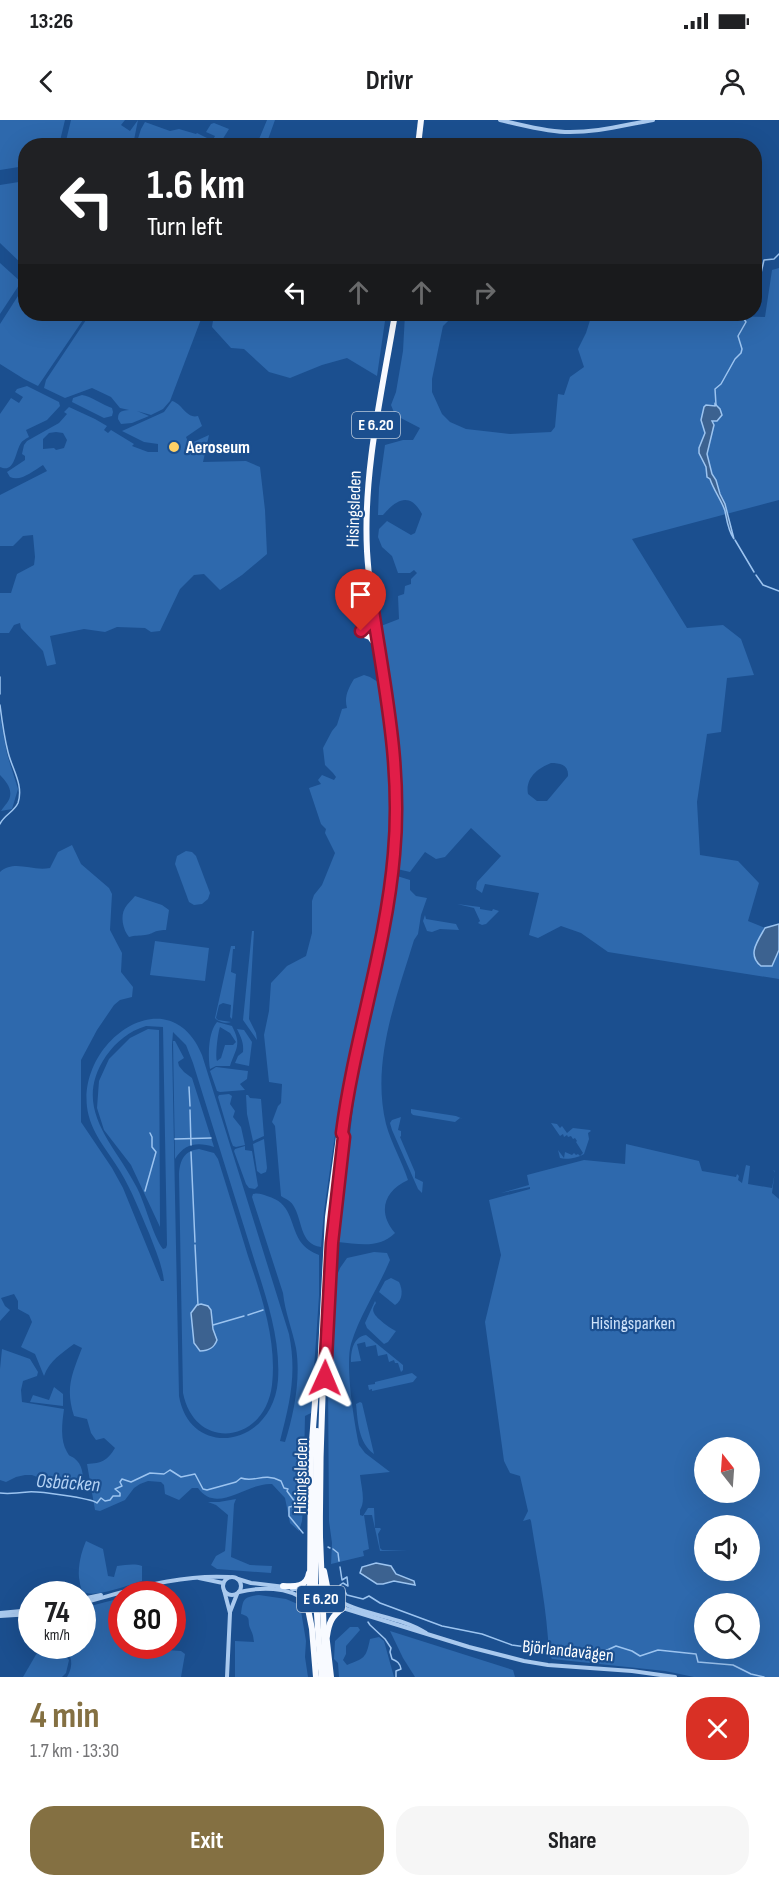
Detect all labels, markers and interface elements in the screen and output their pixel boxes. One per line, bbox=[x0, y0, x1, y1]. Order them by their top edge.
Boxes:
text: 13:26 bbox=[30, 8, 73, 35]
icon: back bbox=[30, 65, 63, 98]
text: Drivr bbox=[366, 65, 413, 97]
icon: person bbox=[716, 65, 749, 98]
text: 1.6 km bbox=[147, 160, 245, 211]
icon: left bbox=[48, 162, 126, 240]
text: Turn left bbox=[147, 211, 223, 243]
icon: left bbox=[279, 276, 312, 309]
icon: ahead bbox=[342, 276, 375, 309]
icon: ahead bbox=[405, 276, 438, 309]
icon: right bbox=[468, 276, 501, 309]
road number: E 6.20 bbox=[352, 412, 400, 438]
place label: Aeroseum bbox=[185, 437, 250, 458]
marker: Aeroseum bbox=[167, 440, 181, 454]
street label: Hisingsleden bbox=[342, 470, 366, 548]
pin bbox=[335, 569, 386, 631]
icon: arrive bbox=[344, 578, 377, 611]
park label: Hisingsparken bbox=[591, 1313, 675, 1334]
position arrow bbox=[293, 1346, 357, 1410]
street label: Hisingsleden bbox=[290, 1437, 312, 1515]
north arrow bbox=[694, 1437, 760, 1503]
map controls bbox=[694, 1437, 760, 1659]
water label: Osbäcken bbox=[35, 1469, 101, 1497]
button: sound bbox=[694, 1515, 760, 1581]
speed limit sign: 80 bbox=[108, 1581, 186, 1659]
road number: E 6.20 bbox=[297, 1586, 345, 1612]
button: search bbox=[694, 1593, 760, 1659]
text: 74 bbox=[44, 1595, 70, 1631]
text: km/h bbox=[44, 1626, 70, 1645]
street label: Björlandavägen bbox=[521, 1636, 615, 1666]
text: 4 min bbox=[30, 1695, 100, 1738]
button: close bbox=[686, 1697, 749, 1760]
text: 1.7 km · 13:30 bbox=[30, 1739, 119, 1763]
button: Exit bbox=[30, 1806, 384, 1875]
button: Share bbox=[396, 1806, 749, 1875]

